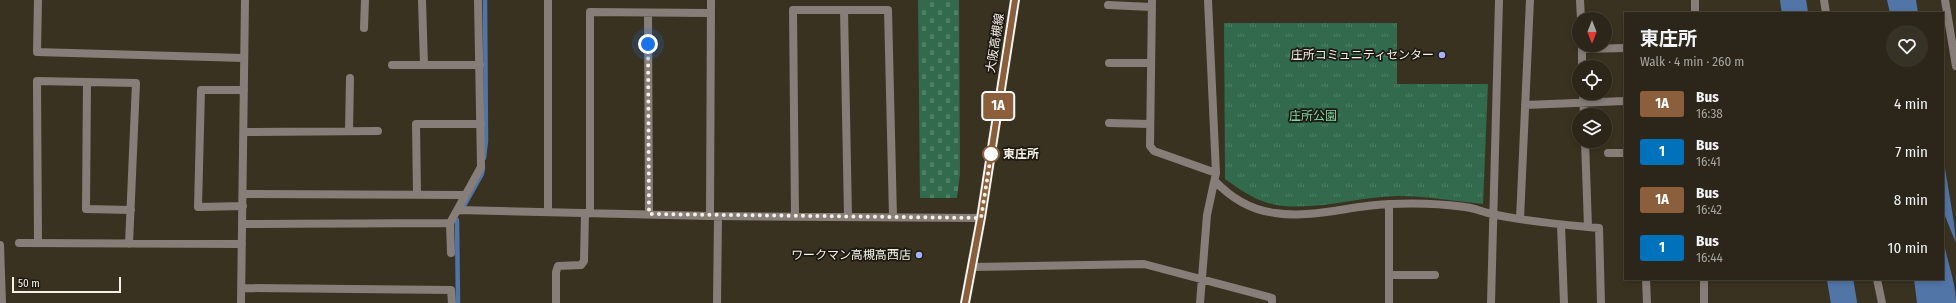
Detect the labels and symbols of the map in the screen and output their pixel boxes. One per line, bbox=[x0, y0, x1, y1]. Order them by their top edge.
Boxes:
street label: 大阪高槻線 bbox=[983, 12, 1007, 74]
north arrow bbox=[1572, 12, 1612, 52]
your location bbox=[638, 34, 658, 54]
place label: 庄所コミュニティセンター bbox=[1291, 48, 1434, 62]
marker: 庄所コミュニティセンター bbox=[1437, 50, 1447, 60]
line badge: 1A bbox=[980, 93, 1016, 119]
park label: 庄所公園 bbox=[1289, 109, 1337, 123]
marker: 東庄所 bbox=[982, 145, 1000, 163]
place label: 東庄所 bbox=[1003, 147, 1039, 161]
place label: ワークマン高槻高西店 bbox=[791, 248, 911, 262]
marker: ワークマン高槻高西店 bbox=[914, 250, 924, 260]
scale bar bbox=[12, 275, 121, 294]

